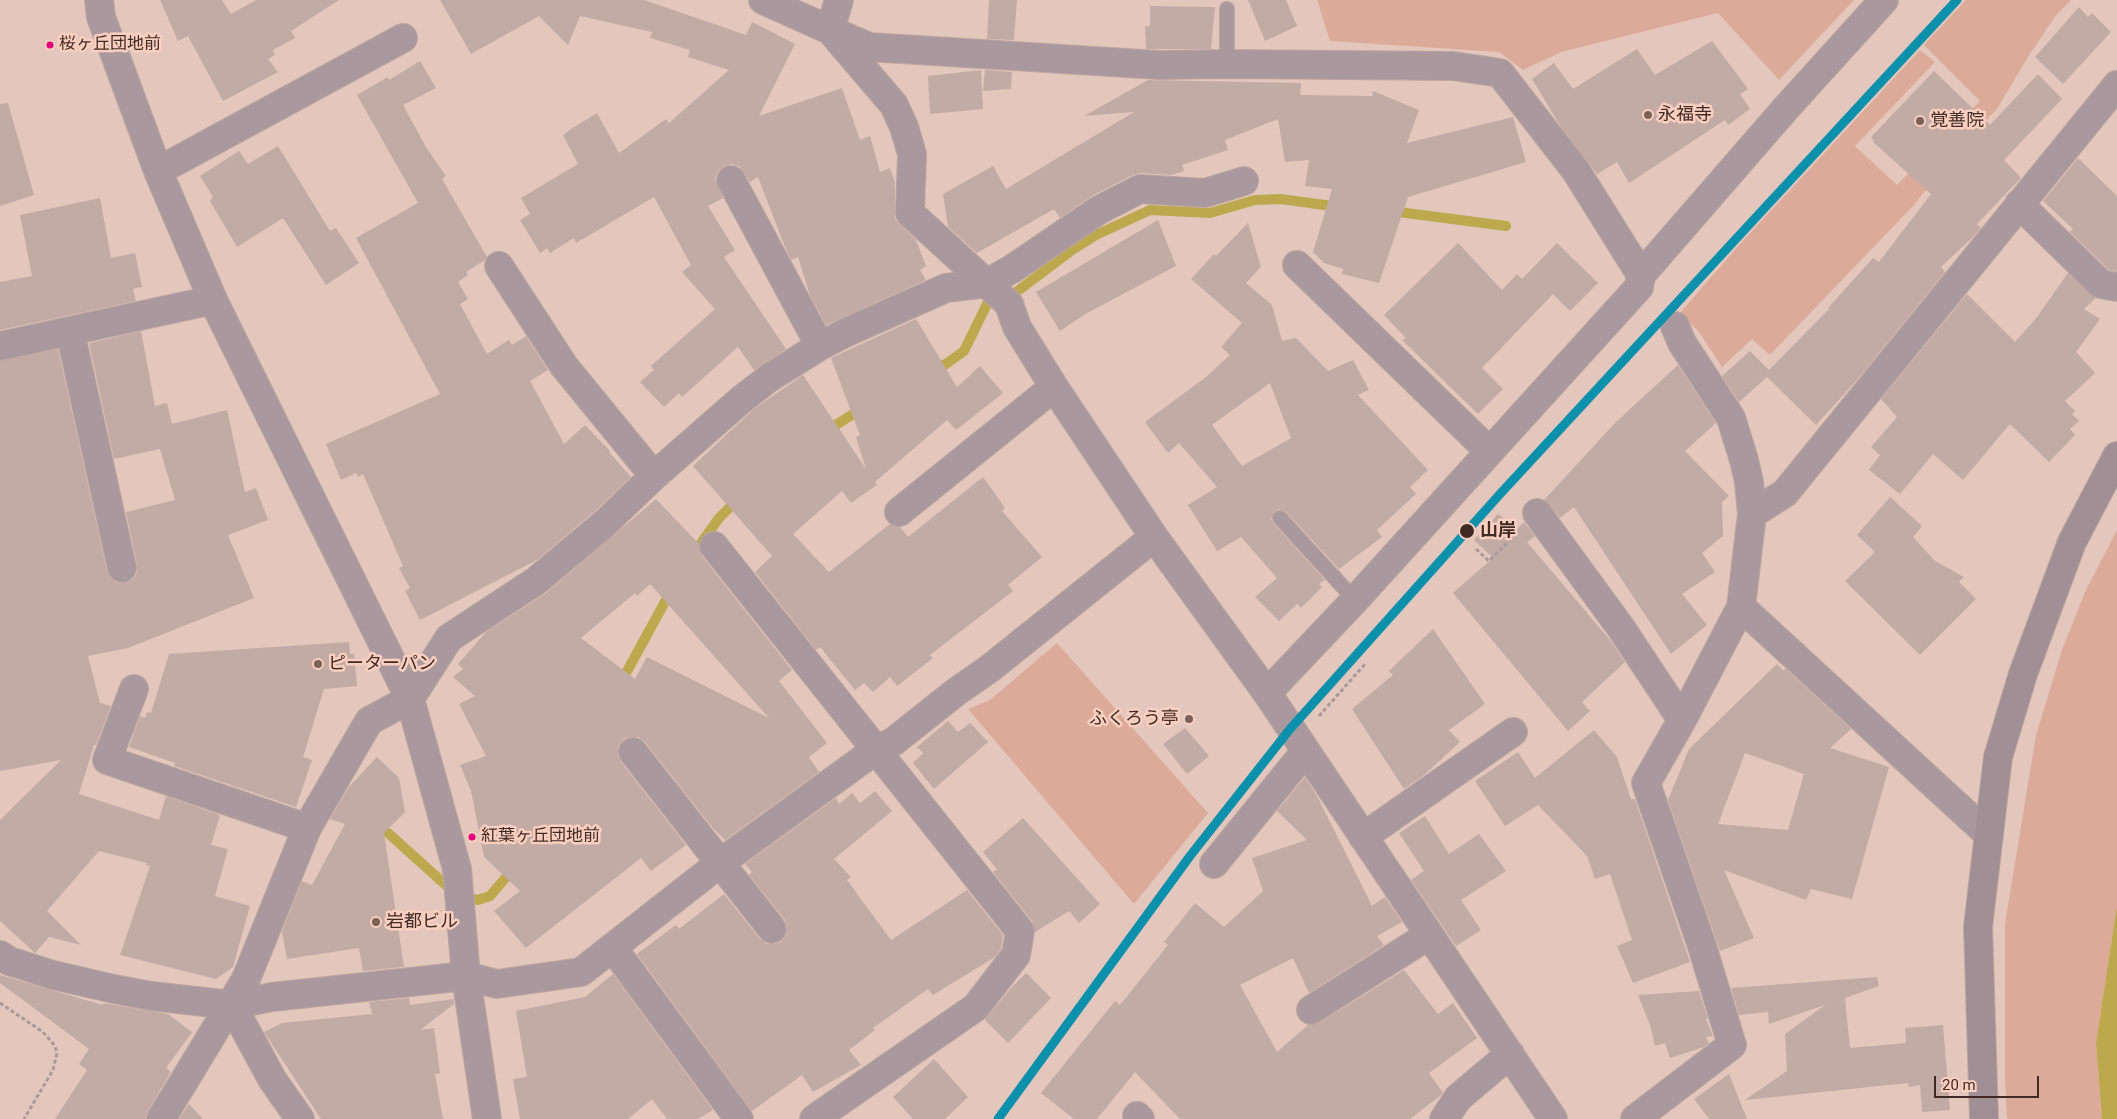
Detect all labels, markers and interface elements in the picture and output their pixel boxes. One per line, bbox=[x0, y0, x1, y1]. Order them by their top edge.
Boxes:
place label: 桜ヶ丘団地前 bbox=[59, 35, 161, 55]
marker: 桜ヶ丘団地前 bbox=[45, 40, 55, 50]
place label: 永福寺 bbox=[1658, 104, 1712, 126]
marker: 永福寺 bbox=[1642, 109, 1654, 121]
place label: 覚善院 bbox=[1930, 110, 1984, 132]
marker: 覚善院 bbox=[1914, 115, 1926, 127]
place label: 山岸 bbox=[1480, 520, 1516, 542]
marker: 山岸 bbox=[1458, 522, 1476, 540]
place label: ピーターパン bbox=[328, 653, 436, 675]
marker: ピーターパン bbox=[312, 658, 324, 670]
place label: ふくろう亭 bbox=[1089, 708, 1179, 730]
marker: ふくろう亭 bbox=[1183, 713, 1195, 725]
place label: 紅葉ヶ丘団地前 bbox=[481, 827, 600, 847]
marker: 紅葉ヶ丘団地前 bbox=[467, 832, 477, 842]
place label: 岩都ビル bbox=[386, 911, 458, 933]
marker: 岩都ビル bbox=[370, 916, 382, 928]
scale bar bbox=[1937, 1066, 2042, 1098]
text: 20 m bbox=[1942, 1076, 1976, 1094]

